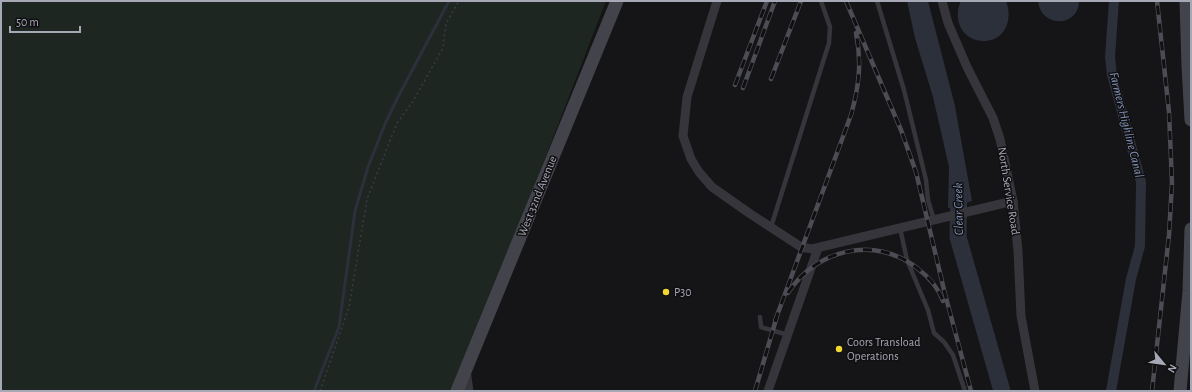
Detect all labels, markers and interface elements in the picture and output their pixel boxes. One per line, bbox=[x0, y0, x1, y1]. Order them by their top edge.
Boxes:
scale bar bbox=[10, 8, 80, 34]
text: 50 m bbox=[16, 16, 39, 28]
water label: Farmers Highline Canal bbox=[1107, 71, 1145, 179]
street label: North Service Road bbox=[996, 146, 1022, 236]
street label: West 32nd Avenue bbox=[515, 154, 559, 238]
water label: Clear Creek bbox=[952, 183, 966, 235]
place label: P30 bbox=[674, 286, 692, 298]
marker: P30 bbox=[661, 287, 671, 297]
place label: Coors Transload Operations bbox=[847, 336, 921, 362]
marker: Coors Transload Operations bbox=[834, 344, 844, 354]
north arrow bbox=[1144, 344, 1184, 384]
text: N bbox=[1166, 363, 1179, 375]

